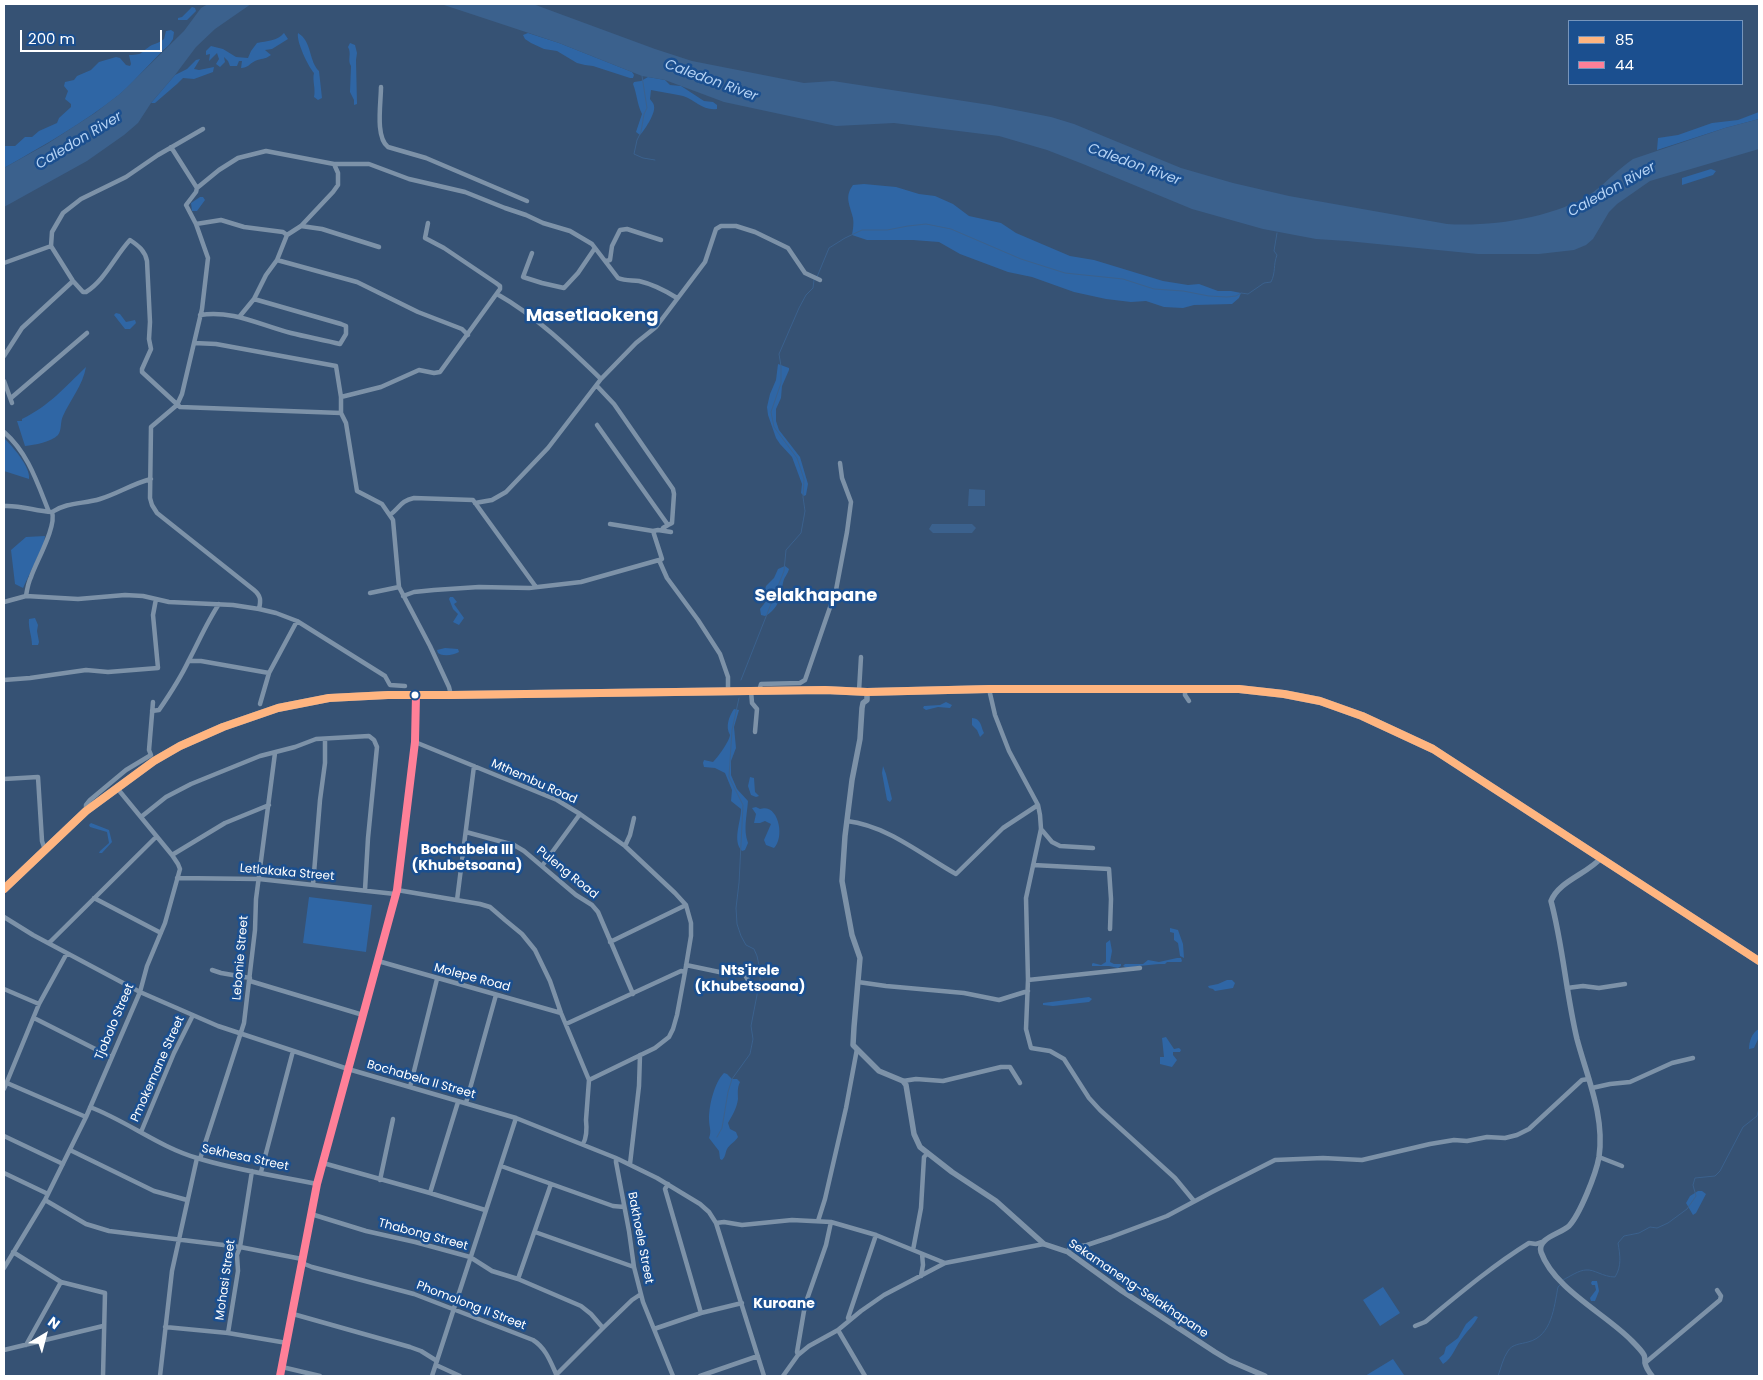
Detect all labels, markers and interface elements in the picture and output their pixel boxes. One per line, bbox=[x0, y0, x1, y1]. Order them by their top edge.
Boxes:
scale bar bbox=[22, 20, 165, 52]
legend bbox=[1568, 20, 1743, 85]
text: 200 m bbox=[28, 28, 75, 49]
text: 85 bbox=[1615, 29, 1634, 50]
text: 44 bbox=[1615, 54, 1634, 75]
water label: Caledon River bbox=[662, 56, 760, 106]
water label: Caledon River bbox=[33, 109, 125, 173]
water label: Caledon River bbox=[1085, 140, 1183, 190]
water label: Caledon River bbox=[1565, 159, 1659, 221]
district label: Masetlaokeng bbox=[526, 305, 658, 327]
district label: Selakhapane bbox=[755, 585, 877, 607]
unlabelled marker bbox=[410, 690, 420, 700]
street label: Mthembu Road bbox=[489, 757, 579, 807]
district label: Bochabela III (Khubetsoana) bbox=[412, 842, 522, 874]
street label: Puleng Road bbox=[533, 844, 601, 902]
street label: Letlakaka Street bbox=[239, 862, 335, 884]
street label: Lebonie Street bbox=[230, 915, 252, 1001]
street label: Molepe Road bbox=[432, 961, 512, 995]
district label: Nts'irele (Khubetsoana) bbox=[695, 963, 805, 996]
street label: Tjobolo Street bbox=[92, 981, 138, 1063]
street label: Pmokemane Street bbox=[128, 1014, 188, 1124]
street label: Bochabela II Street bbox=[365, 1058, 477, 1102]
street label: Sekhesa Street bbox=[200, 1142, 290, 1174]
street label: Bakhoele Street bbox=[624, 1191, 656, 1285]
street label: Thabong Street bbox=[377, 1216, 469, 1254]
street label: Sekamaneng-Selakhapane bbox=[1065, 1237, 1211, 1341]
street label: Mohasi Street bbox=[213, 1239, 239, 1321]
street label: Phomolong II Street bbox=[414, 1278, 528, 1334]
district label: Kuroane bbox=[753, 1296, 815, 1312]
north arrow bbox=[20, 1310, 70, 1360]
text: N bbox=[44, 1312, 64, 1334]

